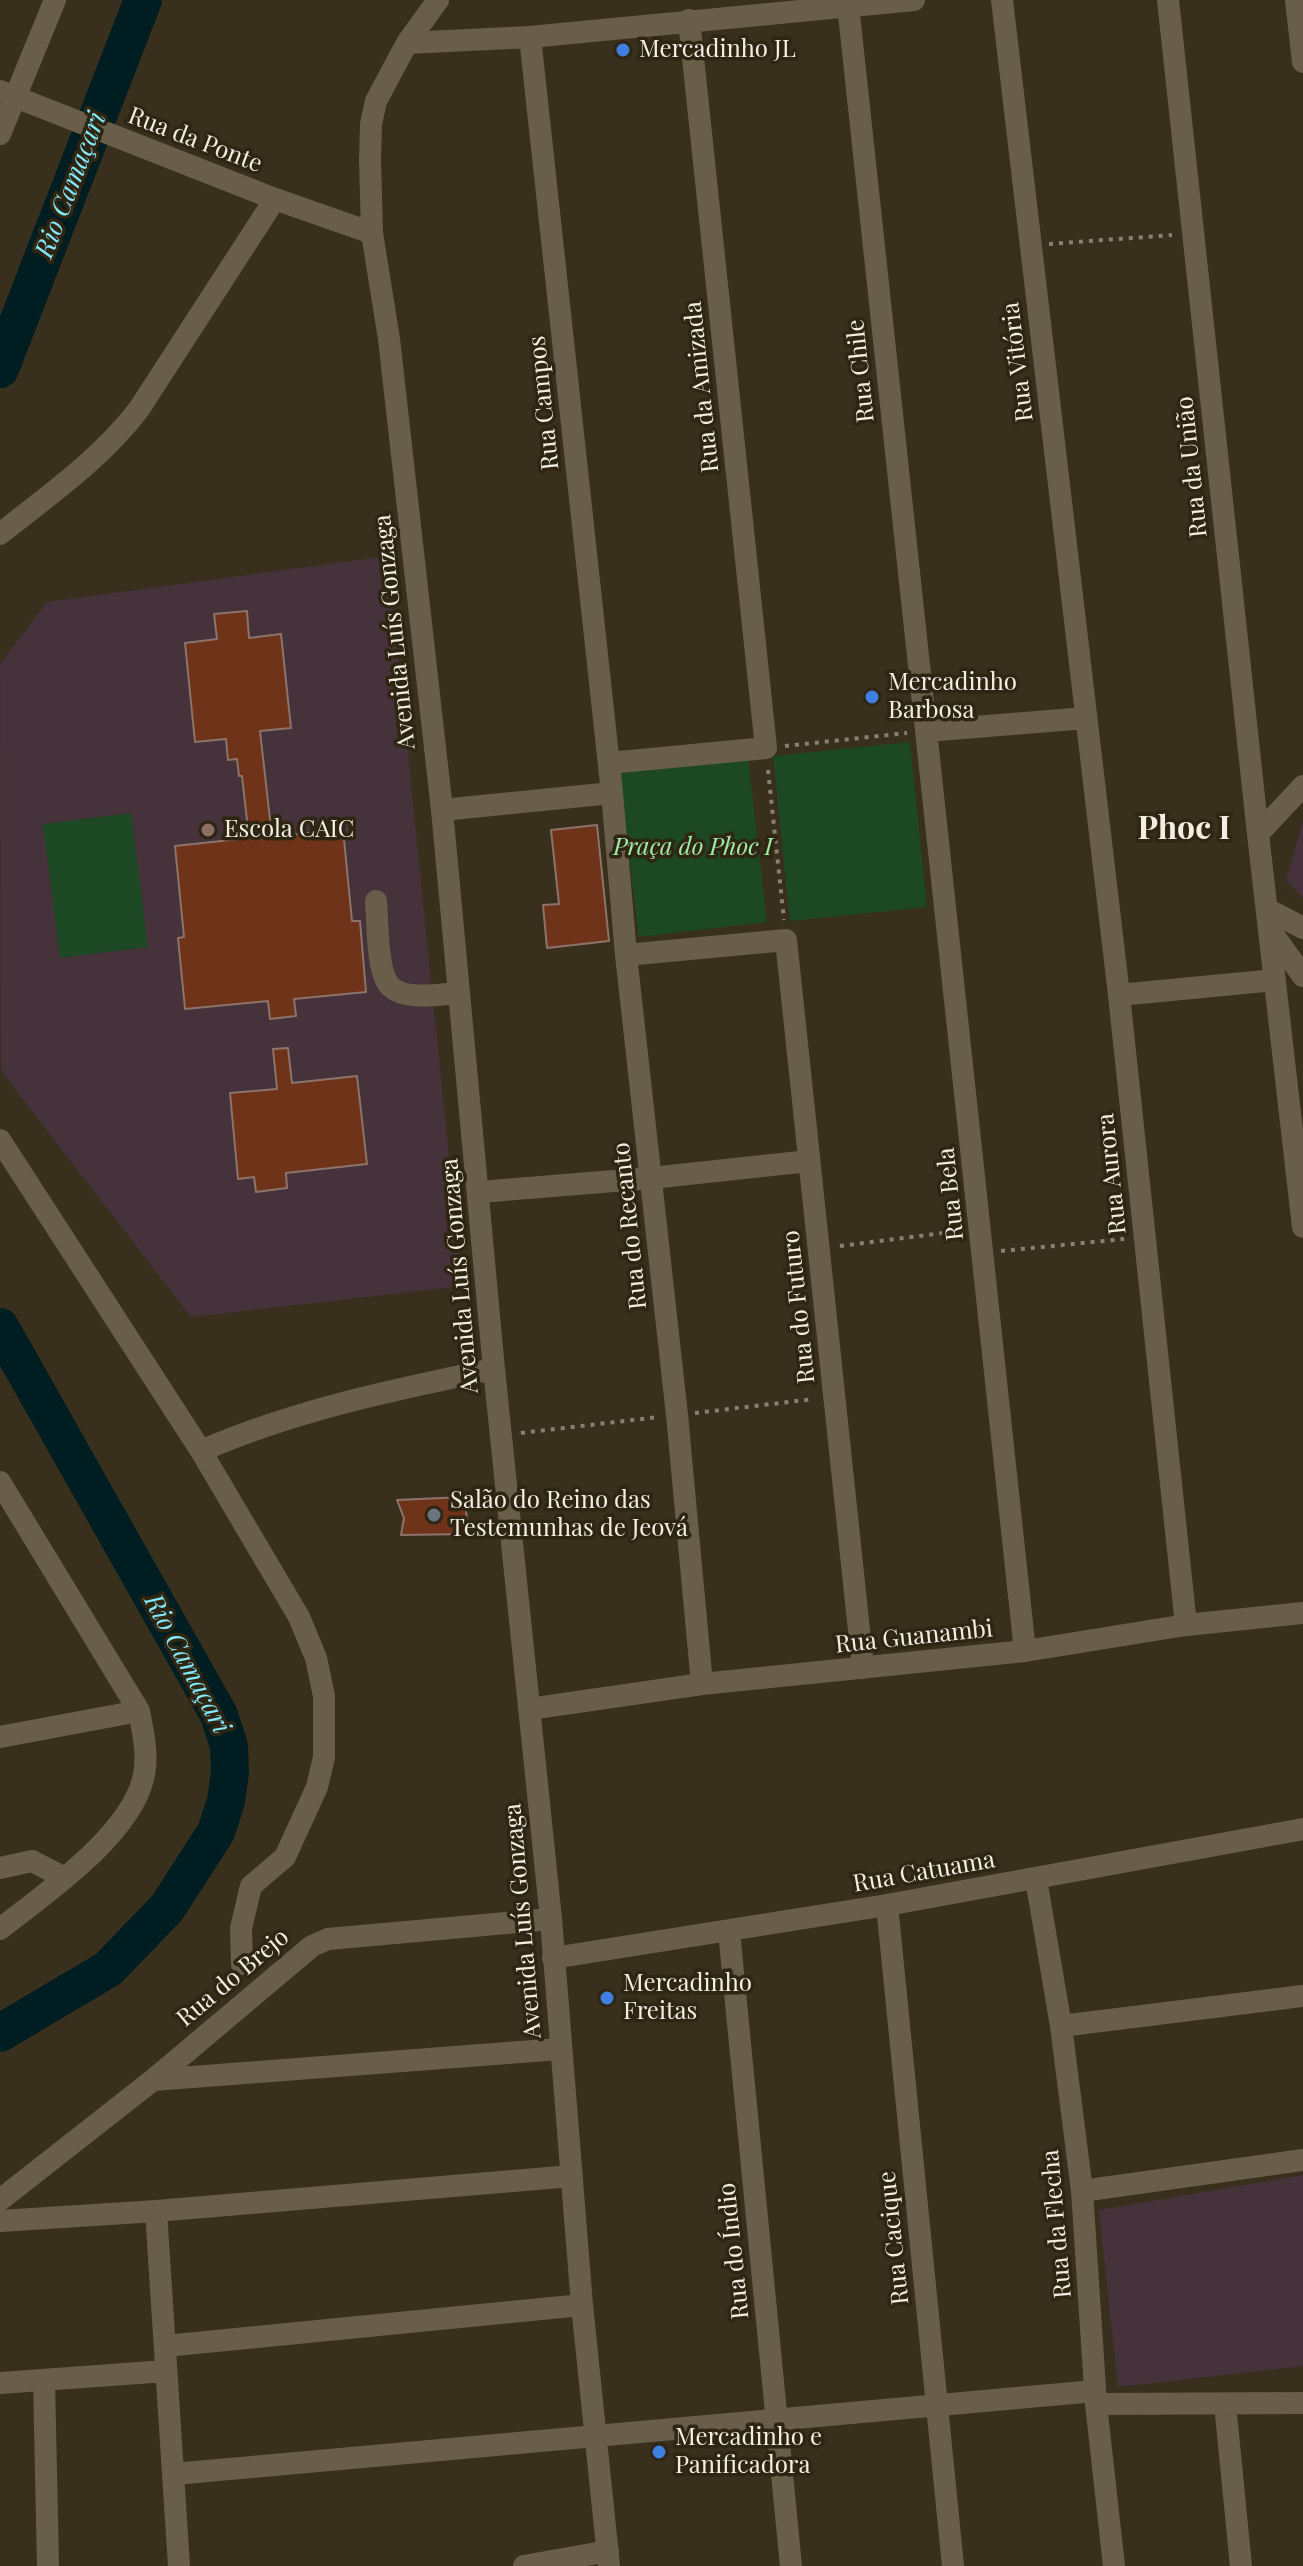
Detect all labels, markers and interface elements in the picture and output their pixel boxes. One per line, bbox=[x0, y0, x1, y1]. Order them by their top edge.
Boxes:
place label: Mercadinho JL bbox=[639, 36, 796, 64]
marker: Mercadinho JL bbox=[614, 41, 632, 59]
street label: Rua da Ponte bbox=[124, 101, 266, 179]
water label: Rio Camaçari bbox=[29, 108, 113, 262]
street label: Rua da Amizada bbox=[679, 300, 725, 474]
street label: Rua Vitória bbox=[996, 301, 1040, 423]
street label: Rua Chile bbox=[841, 318, 881, 424]
street label: Rua Campos bbox=[523, 334, 565, 472]
street label: Rua da União bbox=[1170, 395, 1214, 539]
street label: Avenida Luís Gonzaga bbox=[368, 513, 422, 751]
place label: Mercadinho Barbosa bbox=[888, 669, 1017, 725]
marker: Mercadinho Barbosa bbox=[863, 688, 881, 706]
district label: Phoc I bbox=[1137, 810, 1231, 848]
place label: Escola CAIC bbox=[224, 816, 354, 844]
marker: Escola CAIC bbox=[199, 821, 217, 839]
park label: Praça do Phoc I bbox=[613, 834, 773, 862]
street label: Rua Aurora bbox=[1091, 1112, 1133, 1236]
street label: Rua do Recanto bbox=[607, 1141, 653, 1311]
street label: Rua Bela bbox=[932, 1146, 970, 1242]
street label: Avenida Luís Gonzaga bbox=[435, 1157, 485, 1395]
street label: Rua do Futuro bbox=[777, 1229, 821, 1385]
place label: Salão do Reino das Testemunhas de Jeová bbox=[450, 1487, 688, 1543]
marker: Salão do Reino das Testemunhas de Jeová bbox=[425, 1506, 443, 1524]
water label: Rio Camaçari bbox=[137, 1589, 237, 1739]
street label: Rua Guanambi bbox=[834, 1614, 994, 1660]
street label: Avenida Luís Gonzaga bbox=[498, 1802, 548, 2040]
street label: Rua Catuama bbox=[851, 1845, 997, 1899]
street label: Rua do Brejo bbox=[171, 1923, 295, 2033]
place label: Mercadinho Freitas bbox=[623, 1970, 752, 2026]
marker: Mercadinho Freitas bbox=[598, 1989, 616, 2007]
street label: Rua da Flecha bbox=[1036, 2148, 1078, 2300]
street label: Rua Cacique bbox=[873, 2170, 915, 2306]
street label: Rua do Índio bbox=[713, 2181, 755, 2321]
place label: Mercadinho e Panificadora bbox=[675, 2424, 822, 2480]
marker: Mercadinho e Panificadora bbox=[650, 2443, 668, 2461]

